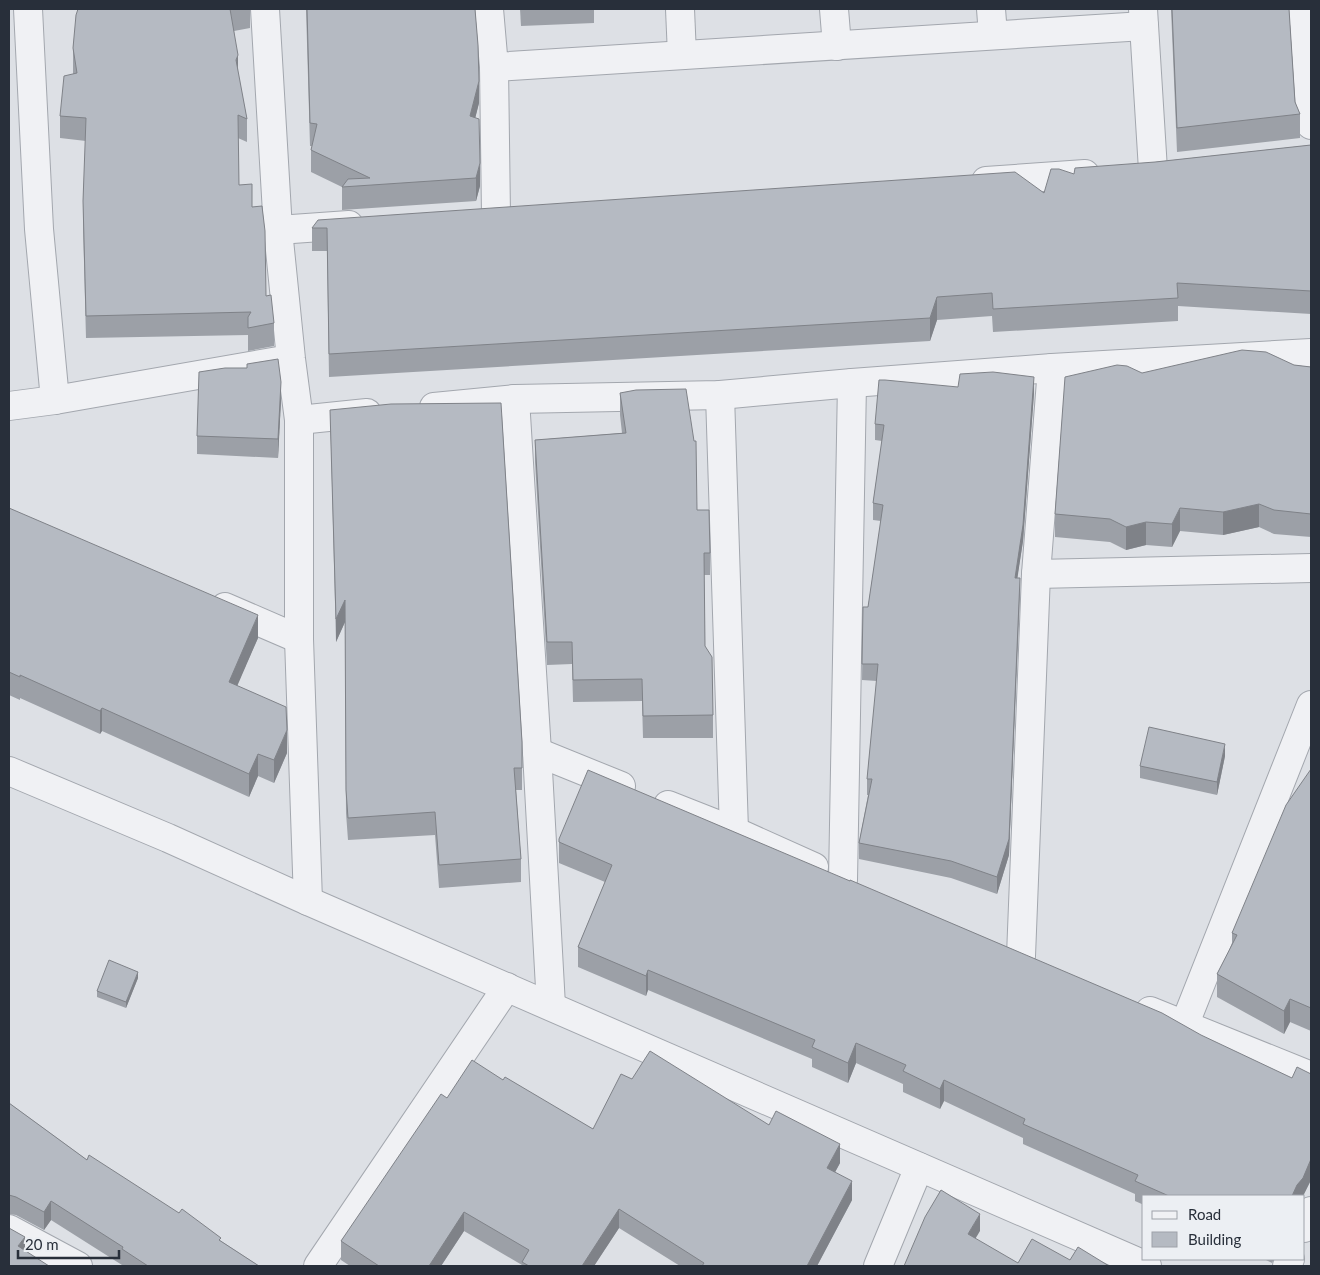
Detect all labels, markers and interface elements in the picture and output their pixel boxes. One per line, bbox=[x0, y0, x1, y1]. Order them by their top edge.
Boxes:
legend bbox=[1142, 1195, 1305, 1260]
text: Road bbox=[1188, 1205, 1221, 1223]
scale bar bbox=[18, 1228, 119, 1260]
text: Building bbox=[1188, 1230, 1241, 1248]
text: 20 m bbox=[25, 1235, 59, 1253]

